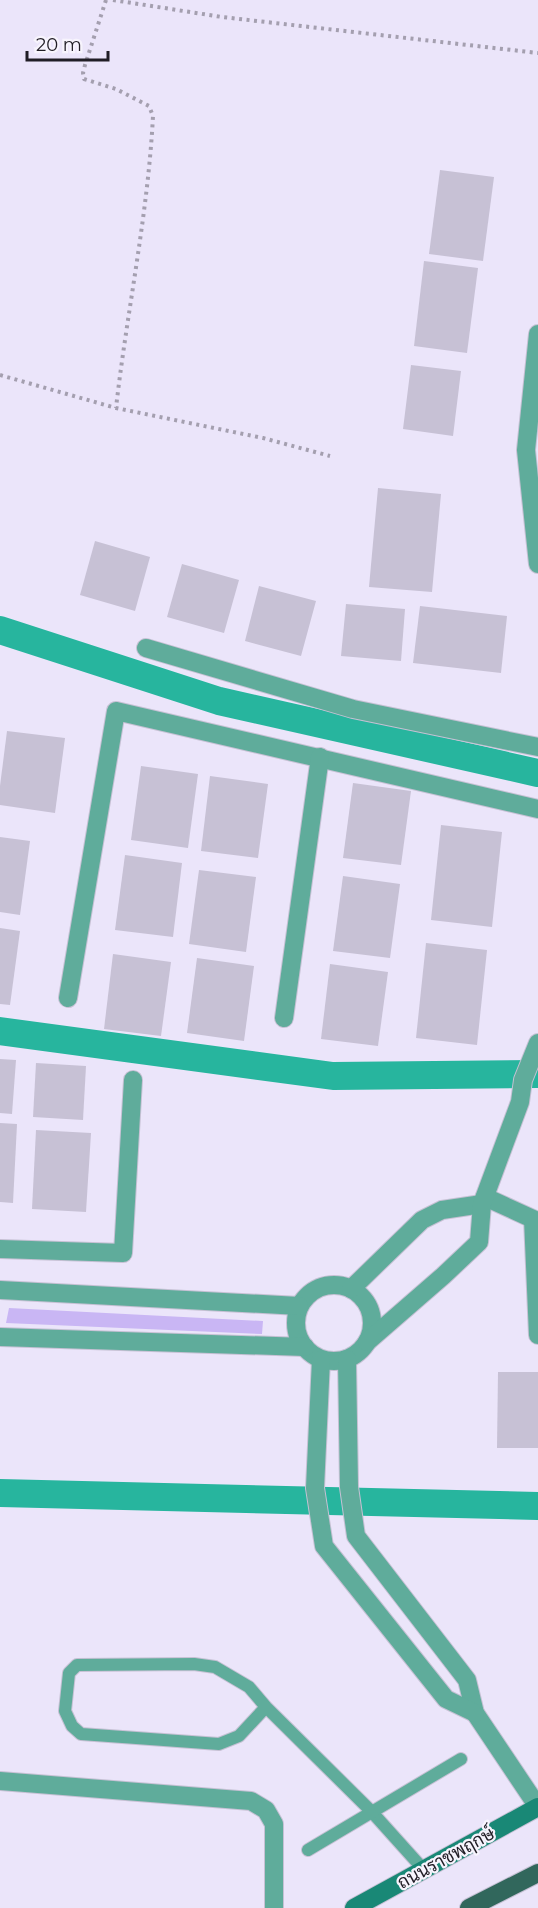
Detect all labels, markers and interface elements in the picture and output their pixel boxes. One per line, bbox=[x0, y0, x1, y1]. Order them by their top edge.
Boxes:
scale bar bbox=[27, 24, 108, 62]
text: 20 m bbox=[36, 34, 82, 56]
street label: ถนนราชพฤกษ์ bbox=[393, 1820, 499, 1894]

